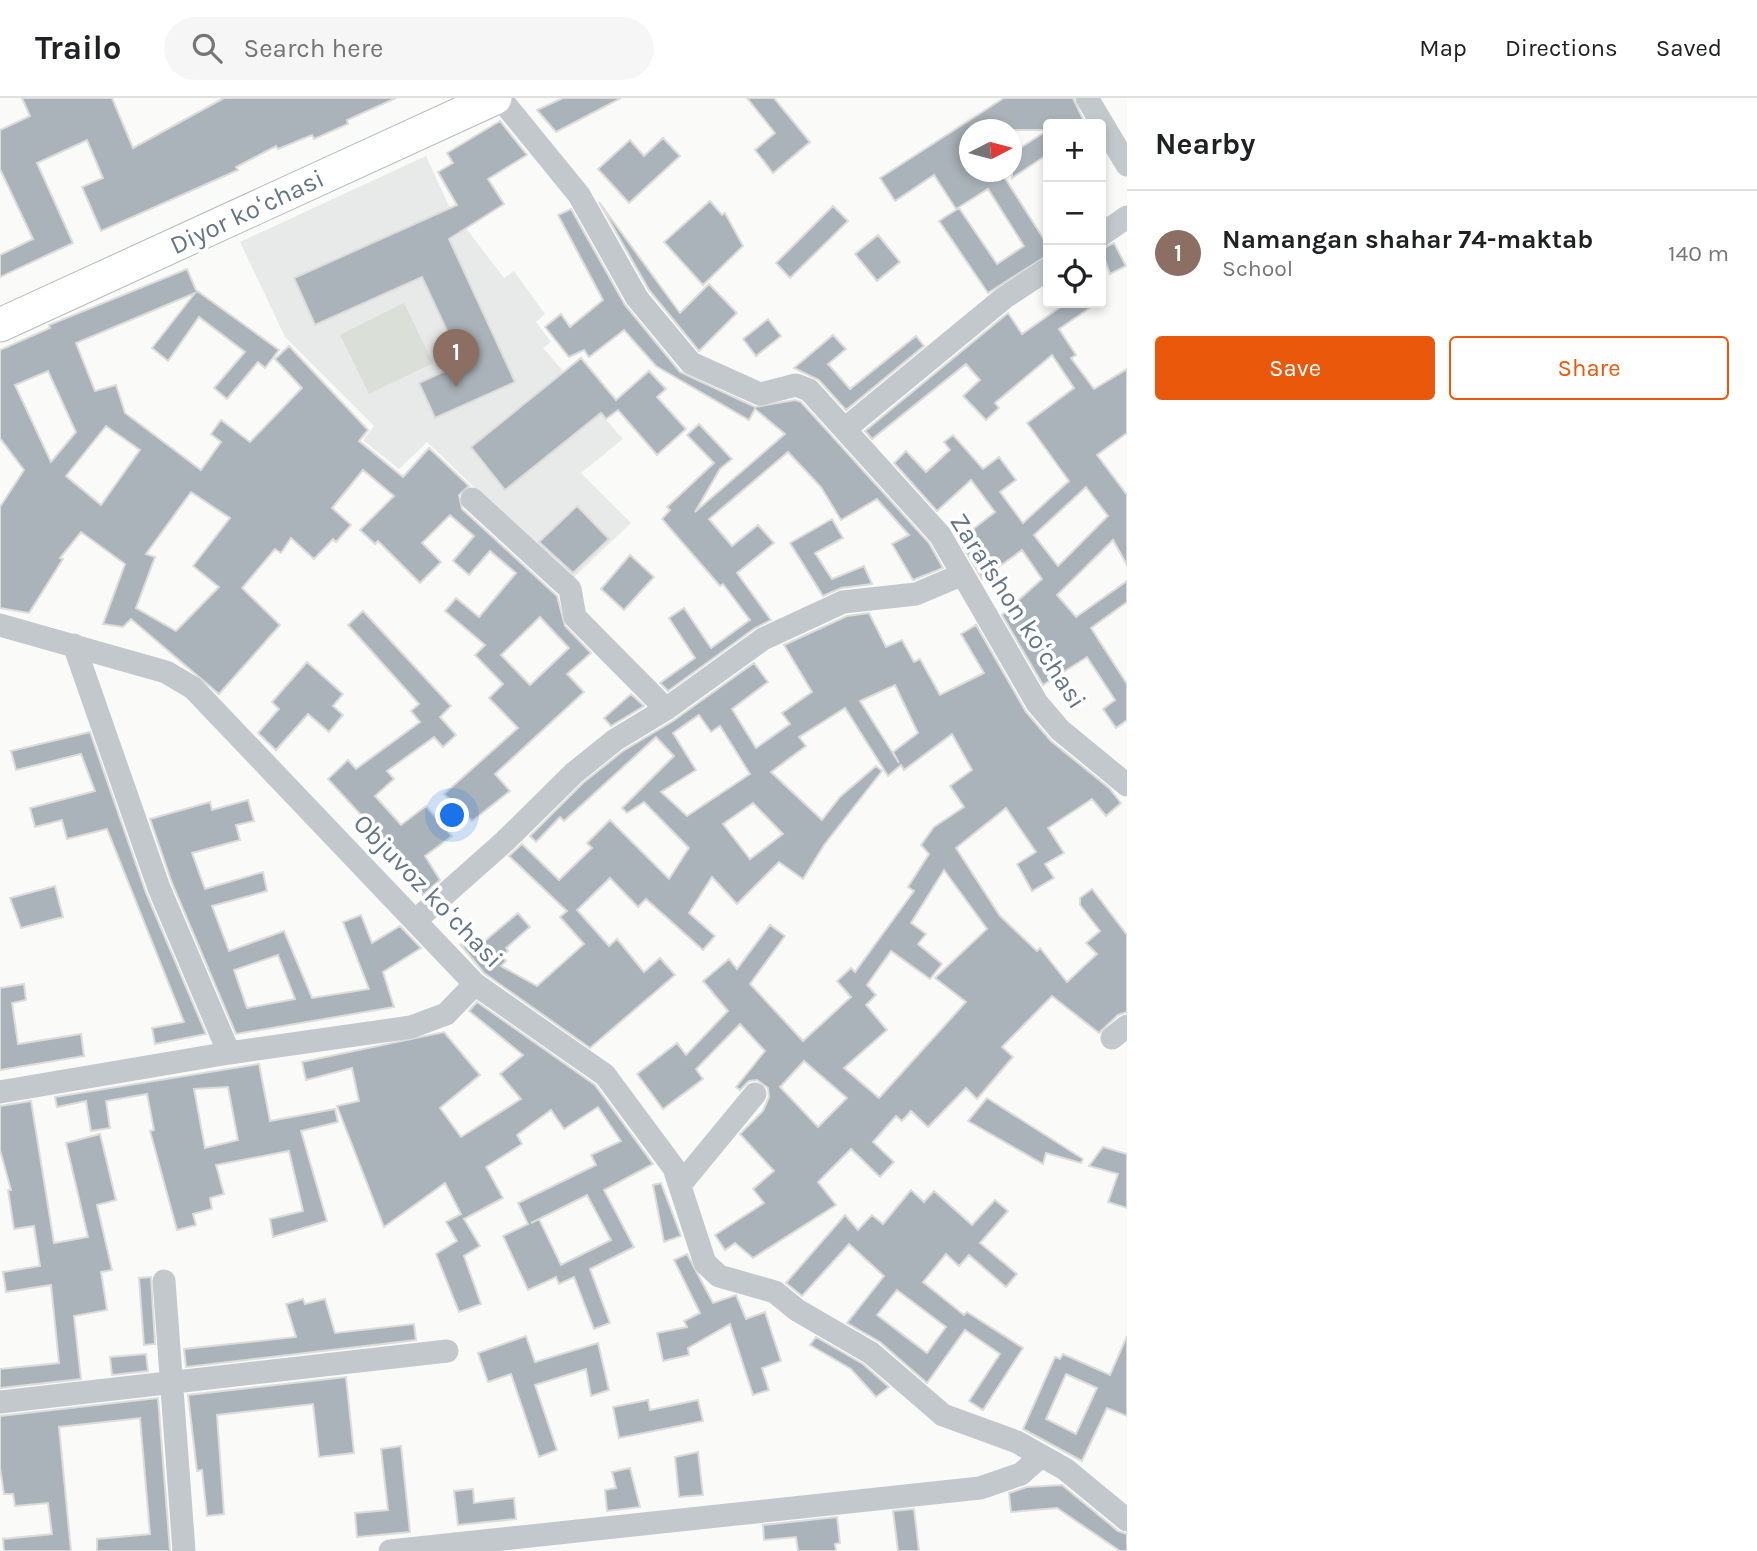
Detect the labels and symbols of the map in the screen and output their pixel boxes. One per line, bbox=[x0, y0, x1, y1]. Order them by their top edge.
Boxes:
north arrow bbox=[959, 119, 1022, 182]
street label: Diyor koʻchasi bbox=[165, 163, 329, 261]
pin: 1 bbox=[433, 329, 479, 387]
street label: Zarafshon koʻchasi bbox=[943, 508, 1093, 714]
your location bbox=[435, 798, 469, 832]
street label: Objuvoz koʻchasi bbox=[347, 808, 509, 974]

